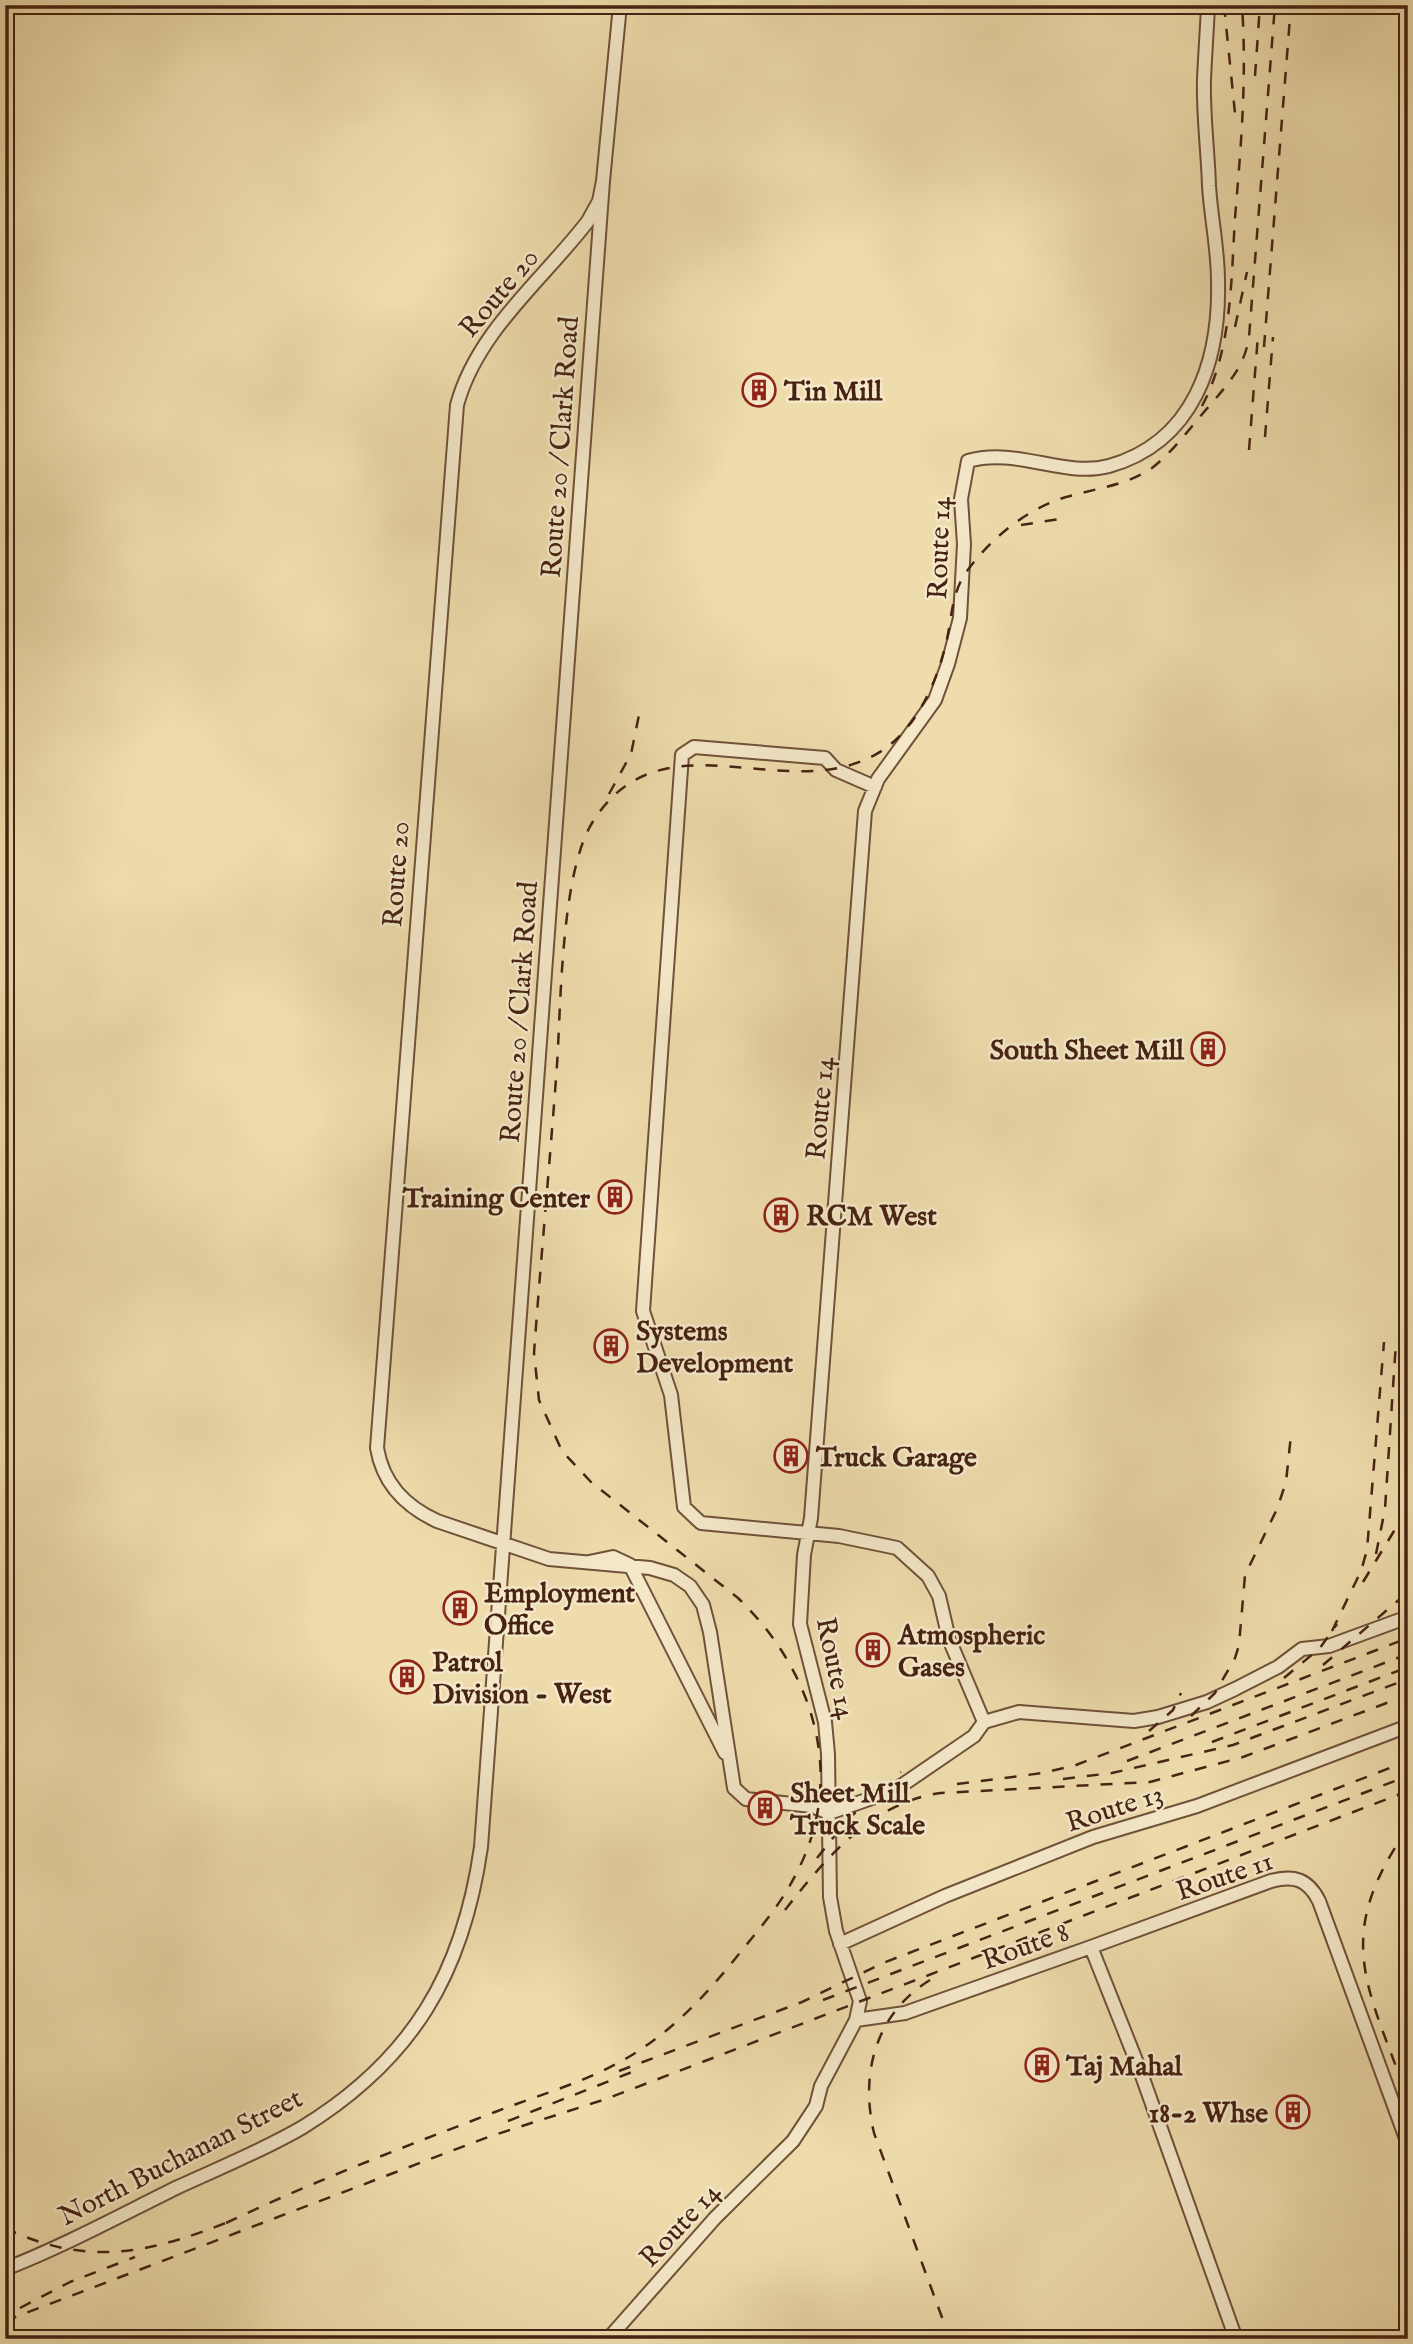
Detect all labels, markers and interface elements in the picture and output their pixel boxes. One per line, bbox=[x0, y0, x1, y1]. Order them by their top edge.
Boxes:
street label: Route 20 bbox=[452, 242, 547, 346]
street label: Route 20 / Clark Road bbox=[535, 315, 588, 579]
building icon: Tin Mill bbox=[740, 371, 778, 409]
place label: Tin Mill bbox=[783, 375, 883, 410]
street label: Route 14 bbox=[921, 496, 960, 600]
street label: Route 20 bbox=[376, 820, 419, 928]
street label: Route 20 / Clark Road bbox=[494, 880, 547, 1144]
building icon: South Sheet Mill bbox=[1189, 1030, 1227, 1068]
place label: South Sheet Mill bbox=[990, 1034, 1185, 1069]
street label: Route 14 bbox=[800, 1055, 843, 1161]
building icon: Training Center bbox=[596, 1178, 634, 1216]
place label: Training Center bbox=[402, 1182, 591, 1217]
building icon: RCM West bbox=[762, 1196, 800, 1234]
place label: RCM West bbox=[806, 1200, 937, 1235]
place label: Systems Development bbox=[636, 1315, 793, 1382]
building icon: Systems Development bbox=[592, 1327, 630, 1365]
building icon: Truck Garage bbox=[772, 1437, 810, 1475]
place label: Truck Garage bbox=[815, 1441, 977, 1476]
place label: Employment Office bbox=[484, 1577, 635, 1644]
building icon: Employment Office bbox=[441, 1589, 479, 1627]
street label: Route 14 bbox=[807, 1614, 862, 1723]
place label: Atmospheric Gases bbox=[897, 1619, 1045, 1686]
building icon: Atmospheric Gases bbox=[854, 1631, 892, 1669]
place label: Patrol Division - West bbox=[432, 1646, 612, 1713]
building icon: Patrol Division - West bbox=[388, 1658, 426, 1696]
place label: Sheet Mill Truck Scale bbox=[789, 1777, 925, 1844]
street label: Route 13 bbox=[1062, 1777, 1168, 1841]
building icon: Sheet Mill Truck Scale bbox=[746, 1789, 784, 1827]
street label: Route 11 bbox=[1172, 1845, 1278, 1910]
street label: Route 8 bbox=[977, 1915, 1074, 1979]
building icon: Taj Mahal bbox=[1023, 2046, 1061, 2084]
place label: Taj Mahal bbox=[1065, 2050, 1184, 2085]
street label: North Buchanan Street bbox=[53, 2081, 309, 2235]
building icon: 18-2 Whse bbox=[1274, 2093, 1312, 2131]
place label: 18-2 Whse bbox=[1149, 2097, 1268, 2132]
street label: Route 14 bbox=[633, 2176, 729, 2275]

